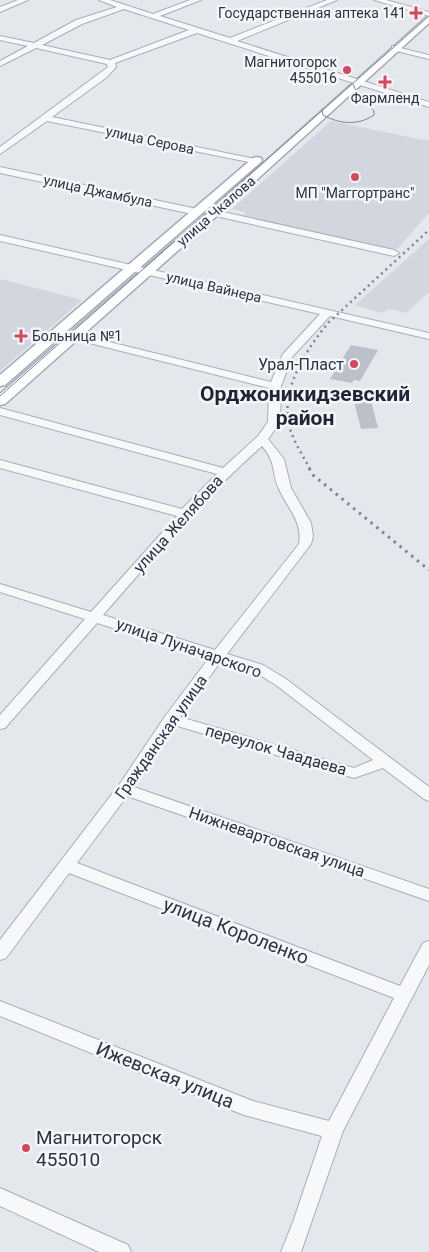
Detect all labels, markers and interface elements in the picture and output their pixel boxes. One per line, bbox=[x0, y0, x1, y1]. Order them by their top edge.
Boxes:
place label: Государственная аптека 141 bbox=[218, 5, 406, 21]
marker: Государственная аптека 141 bbox=[410, 7, 422, 19]
place label: Магнитогорск 455016 bbox=[244, 54, 337, 86]
marker: Магнитогорск 455016 bbox=[341, 64, 353, 76]
marker: Фармленд bbox=[379, 76, 391, 88]
place label: Фармленд bbox=[351, 90, 420, 106]
street label: улица Серова bbox=[104, 123, 196, 157]
marker: МП "Маггортранс" bbox=[349, 171, 361, 183]
street label: улица Джамбула bbox=[42, 172, 154, 210]
street label: улица Чкалова bbox=[174, 173, 258, 249]
place label: МП "Маггортранс" bbox=[296, 185, 414, 201]
street label: улица Вайнера bbox=[165, 268, 263, 306]
place label: Больница №1 bbox=[32, 328, 122, 344]
marker: Больница №1 bbox=[14, 329, 28, 343]
place label: Урал-Пласт bbox=[258, 355, 344, 374]
marker: Урал-Пласт bbox=[348, 358, 360, 370]
district label: Орджоникидзевский район bbox=[200, 382, 410, 430]
street label: улица Желябова bbox=[129, 471, 227, 577]
street label: улица Луначарского bbox=[114, 614, 264, 682]
street label: Гражданская улица bbox=[111, 671, 211, 803]
street label: переулок Чаадаева bbox=[203, 721, 349, 779]
street label: Нижневартовская улица bbox=[187, 803, 367, 881]
street label: улица Короленко bbox=[160, 893, 312, 969]
street label: Ижевская улица bbox=[93, 1037, 237, 1113]
place label: Магнитогорск 455010 bbox=[36, 1126, 163, 1171]
marker: Магнитогорск 455010 bbox=[20, 1142, 32, 1154]

